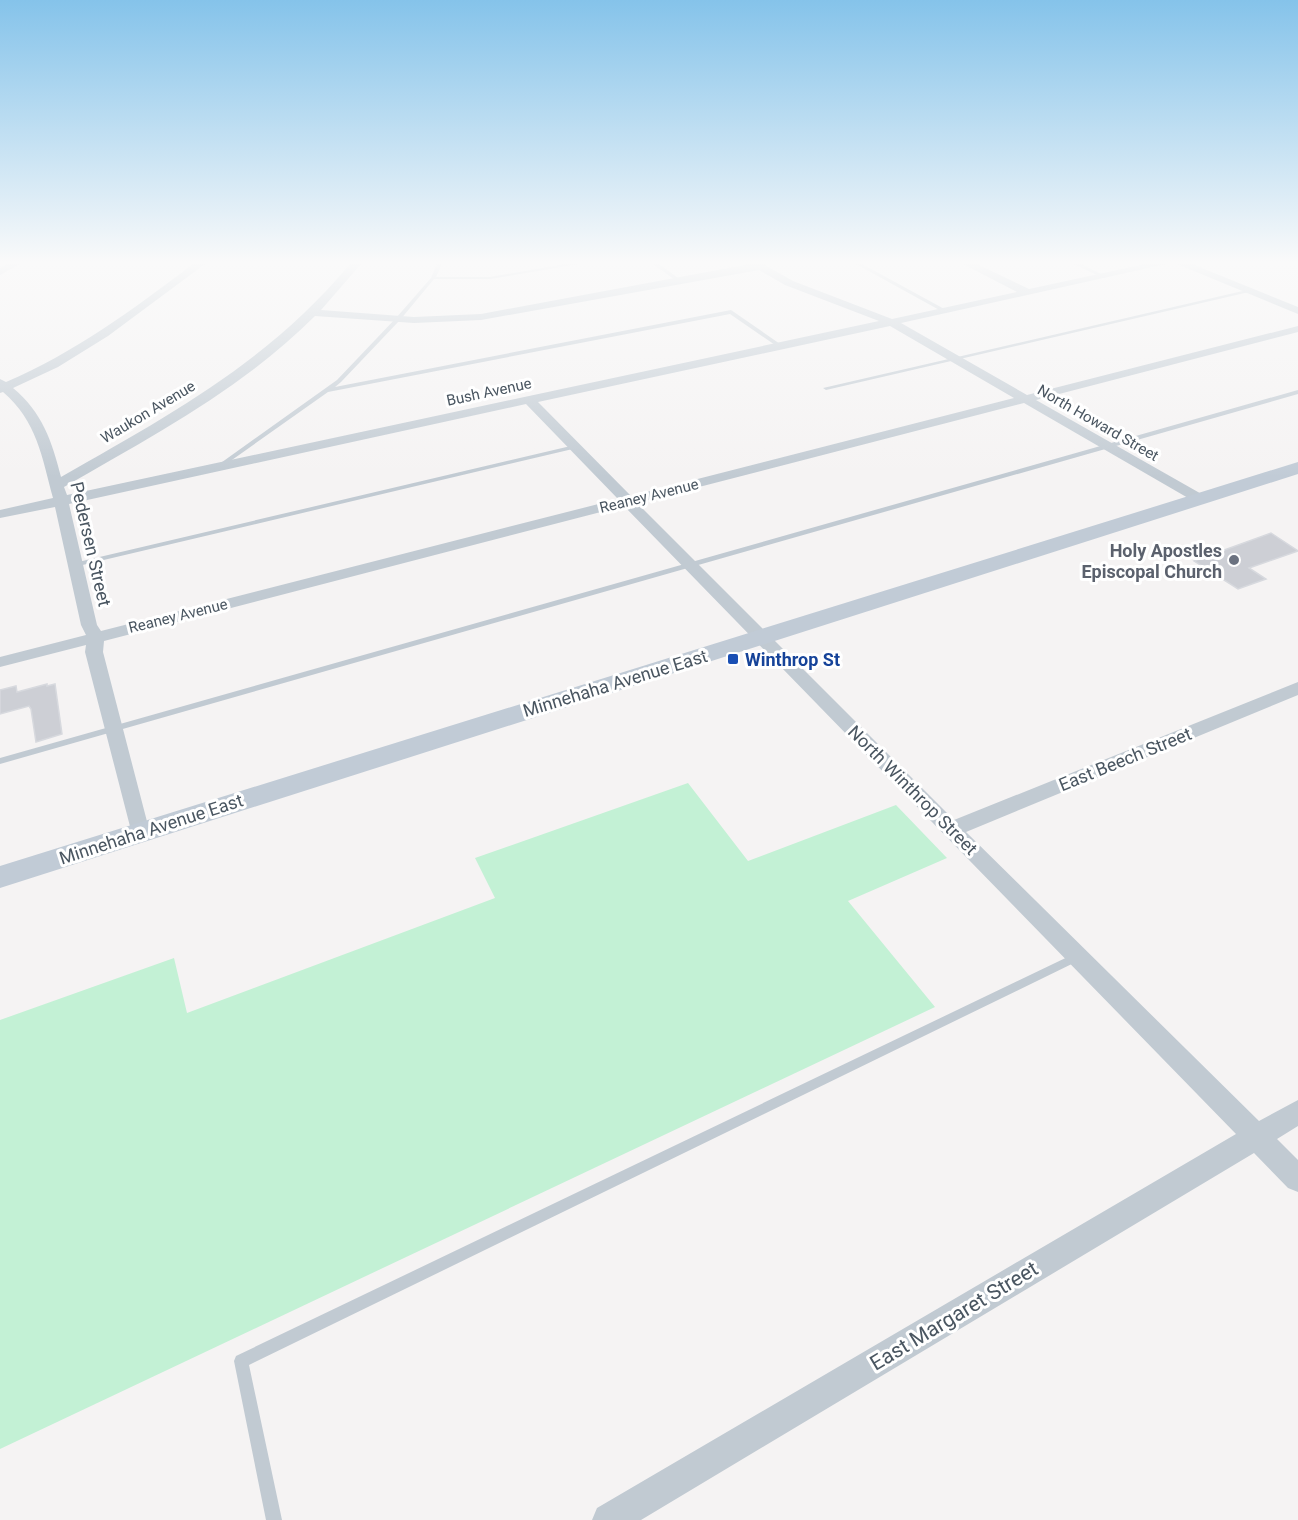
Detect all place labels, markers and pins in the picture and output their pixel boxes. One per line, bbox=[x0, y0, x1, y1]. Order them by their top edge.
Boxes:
place label: Holy Apostles Episcopal Church bbox=[1081, 540, 1222, 582]
marker: Holy Apostles Episcopal Church bbox=[1227, 553, 1241, 567]
place label: Winthrop St bbox=[745, 649, 840, 670]
marker: Winthrop St bbox=[726, 652, 740, 666]

